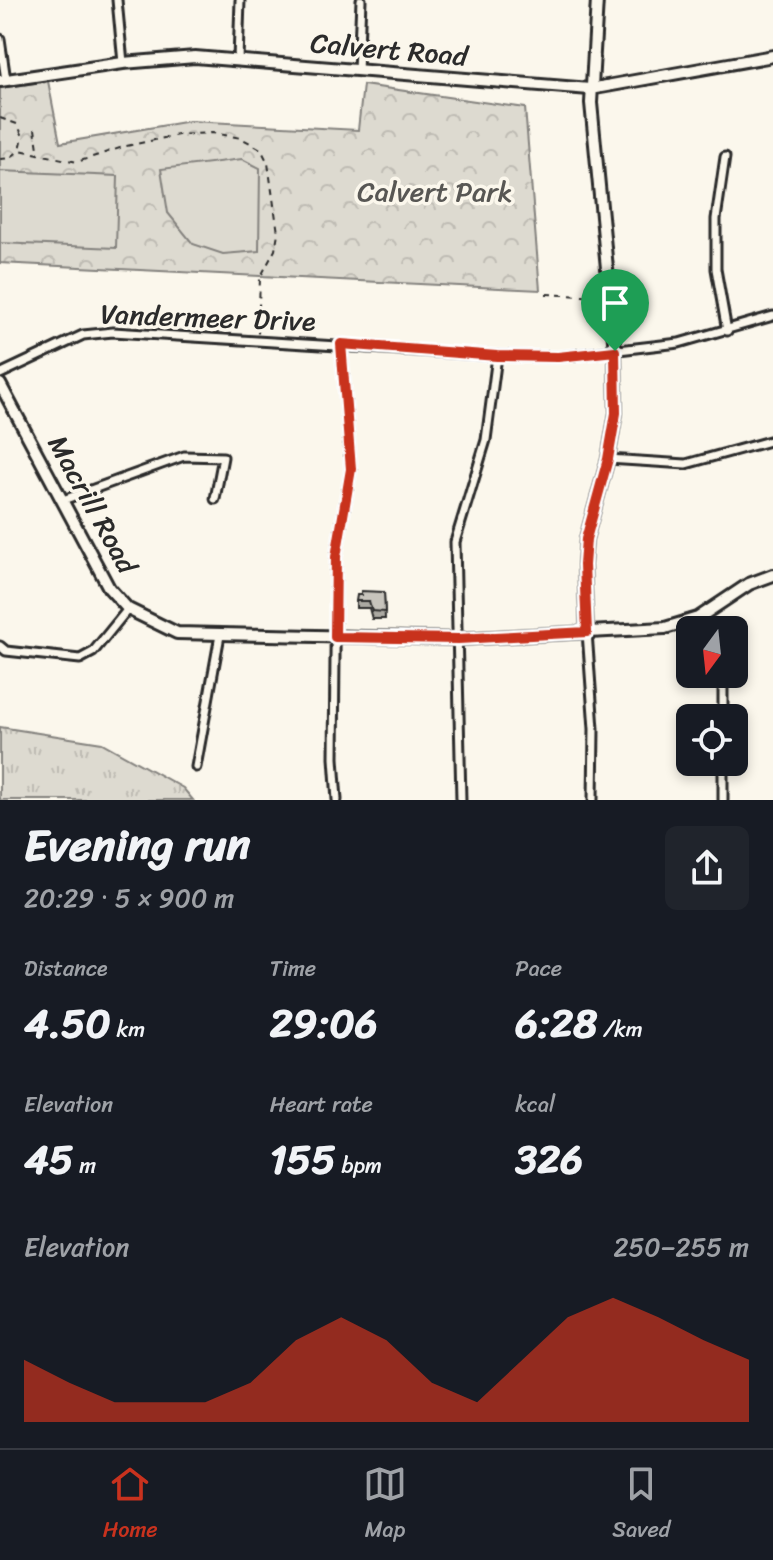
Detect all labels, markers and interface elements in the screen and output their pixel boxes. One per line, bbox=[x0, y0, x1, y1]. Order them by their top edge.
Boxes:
street label: Calvert Road bbox=[308, 18, 472, 81]
park label: Calvert Park bbox=[357, 167, 513, 216]
pin bbox=[581, 269, 649, 351]
icon: arrive bbox=[593, 281, 637, 325]
street label: Vandermeer Drive bbox=[100, 289, 316, 346]
street label: Macrill Road bbox=[34, 425, 152, 585]
north arrow bbox=[676, 616, 748, 688]
map controls bbox=[676, 616, 748, 776]
button: locate bbox=[676, 704, 748, 776]
text: Evening run bbox=[24, 806, 250, 884]
button: share bbox=[665, 826, 749, 910]
text: 20:29 · 5 × 900 m bbox=[24, 875, 234, 921]
text: Distance bbox=[24, 949, 108, 988]
text: Time bbox=[270, 949, 316, 988]
text: Pace bbox=[515, 949, 562, 988]
text: 4.50 bbox=[24, 988, 111, 1059]
text: 29:06 bbox=[270, 988, 377, 1059]
text: 6:28 bbox=[515, 988, 597, 1059]
text: km bbox=[111, 1010, 145, 1049]
text: /km bbox=[597, 1010, 643, 1049]
text: Elevation bbox=[24, 1085, 113, 1124]
text: Heart rate bbox=[270, 1085, 373, 1124]
text: kcal bbox=[515, 1085, 555, 1124]
text: 45 bbox=[24, 1124, 73, 1195]
text: 155 bbox=[270, 1124, 336, 1195]
text: 326 bbox=[515, 1124, 583, 1195]
text: m bbox=[73, 1146, 96, 1185]
text: bpm bbox=[336, 1146, 382, 1185]
text: Elevation bbox=[24, 1224, 129, 1270]
text: 250–255 m bbox=[613, 1224, 749, 1270]
tab: Home bbox=[103, 1462, 158, 1549]
tab: Map bbox=[363, 1462, 407, 1549]
tab: Saved bbox=[612, 1462, 670, 1549]

